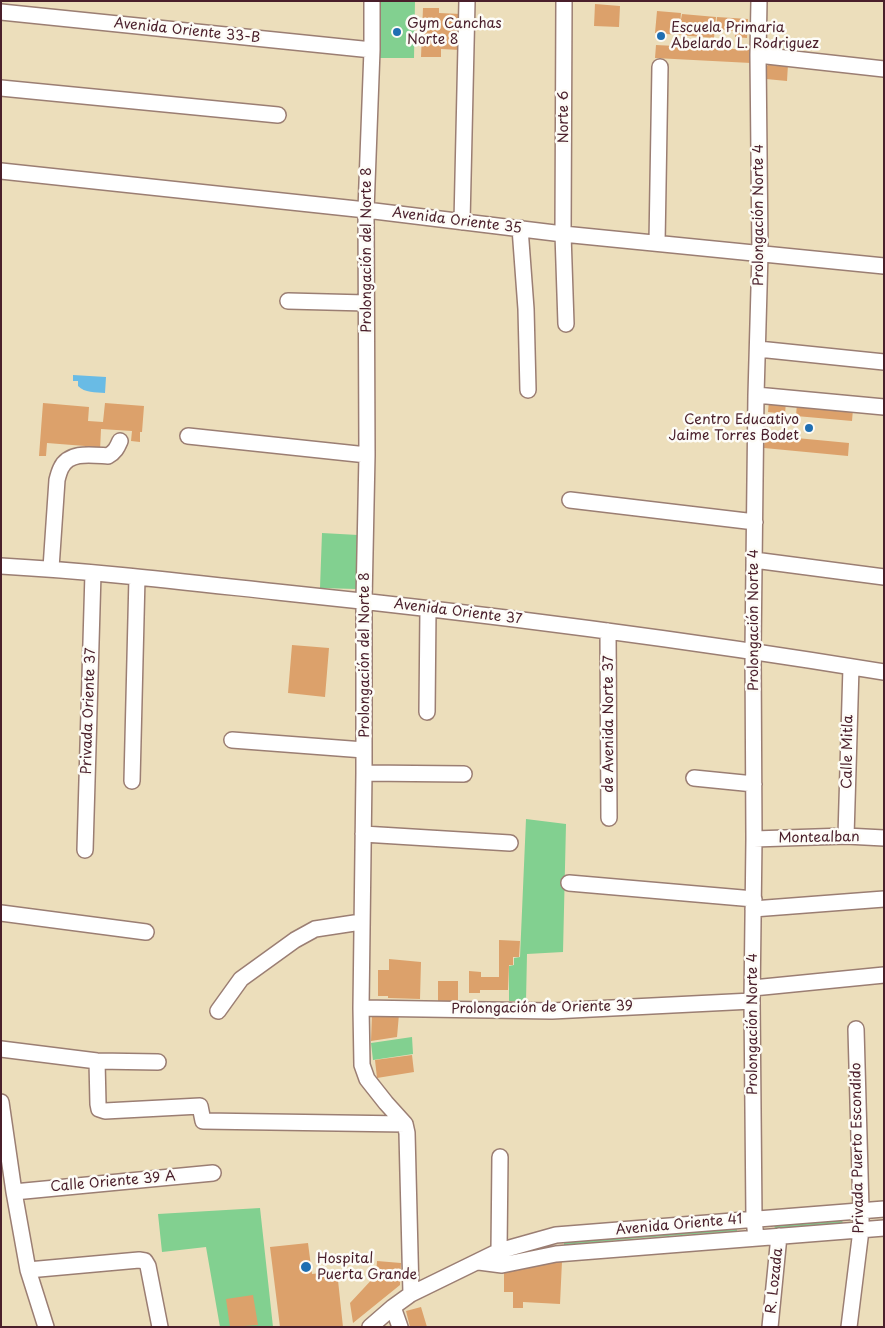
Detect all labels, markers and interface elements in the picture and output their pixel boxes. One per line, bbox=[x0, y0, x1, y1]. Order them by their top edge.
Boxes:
street label: Avenida Oriente 33-B bbox=[113, 15, 261, 47]
place label: Gym Canchas Norte 8 bbox=[407, 16, 502, 48]
place label: Escuela Primaria Abelardo L. Rodriguez bbox=[671, 20, 819, 52]
marker: Gym Canchas Norte 8 bbox=[391, 26, 403, 38]
marker: Escuela Primaria Abelardo L. Rodriguez bbox=[655, 30, 667, 42]
street label: Norte 6 bbox=[556, 91, 572, 143]
street label: Prolongación Norte 4 bbox=[751, 144, 767, 286]
street label: Prolongación del Norte 8 bbox=[359, 167, 375, 333]
street label: Avenida Oriente 35 bbox=[391, 205, 523, 237]
place label: Centro Educativo Jaime Torres Bodet bbox=[668, 412, 799, 444]
marker: Centro Educativo Jaime Torres Bodet bbox=[803, 422, 815, 434]
street label: Prolongación Norte 4 bbox=[746, 549, 762, 691]
street label: Prolongación del Norte 8 bbox=[357, 572, 373, 738]
street label: Avenida Oriente 37 bbox=[393, 596, 523, 628]
street label: Privada Oriente 37 bbox=[78, 647, 100, 775]
street label: de Avenida Norte 37 bbox=[601, 655, 617, 793]
street label: Calle Mitla bbox=[839, 715, 857, 789]
street label: Montealban bbox=[778, 829, 860, 847]
street label: Prolongación Norte 4 bbox=[745, 953, 761, 1095]
street label: Prolongación de Oriente 39 bbox=[451, 998, 633, 1018]
street label: Privada Puerto Escondido bbox=[848, 1062, 868, 1234]
street label: Calle Oriente 39 A bbox=[50, 1168, 176, 1196]
street label: Avenida Oriente 41 bbox=[615, 1211, 743, 1239]
street label: R. Lozada bbox=[763, 1247, 787, 1315]
place label: Hospital Puerta Grande bbox=[317, 1251, 417, 1284]
marker: Hospital Puerta Grande bbox=[299, 1260, 313, 1274]

